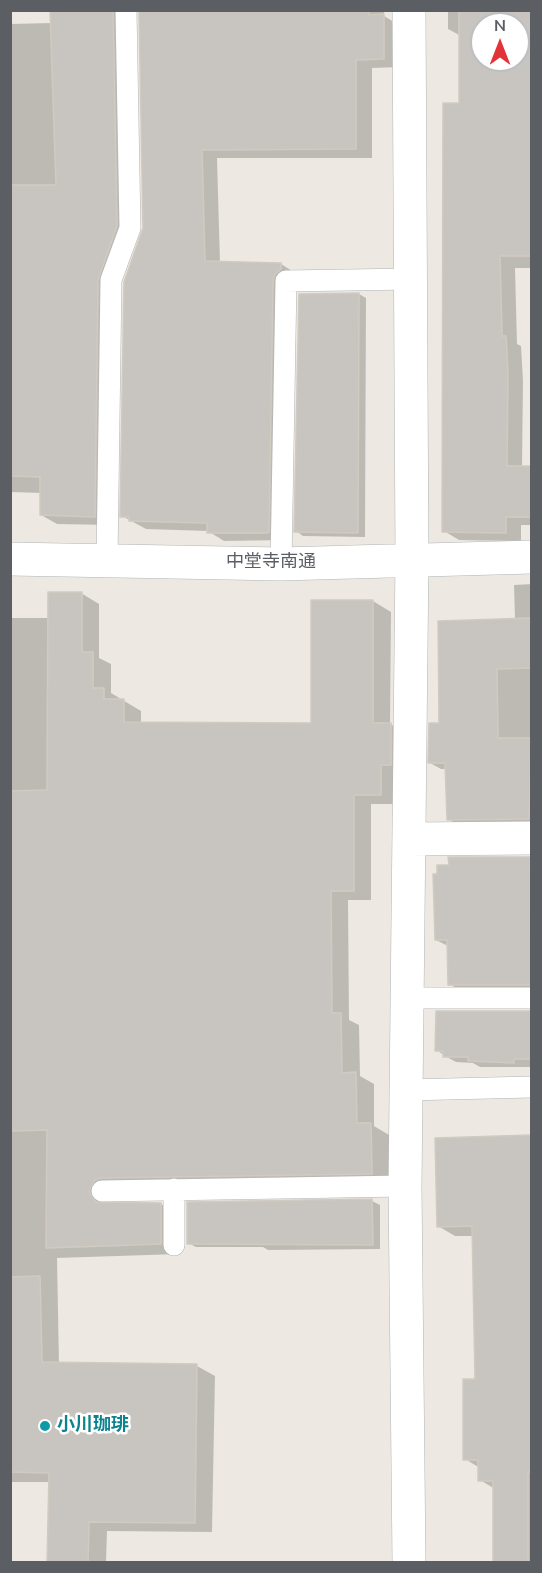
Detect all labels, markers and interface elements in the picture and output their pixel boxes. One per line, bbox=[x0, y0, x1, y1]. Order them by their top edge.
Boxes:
north arrow bbox=[470, 12, 530, 72]
text: N bbox=[494, 15, 506, 37]
street label: 中堂寺南通 bbox=[226, 552, 316, 574]
place label: 小川珈琲 bbox=[57, 1415, 129, 1437]
marker: 小川珈琲 bbox=[38, 1419, 52, 1433]

